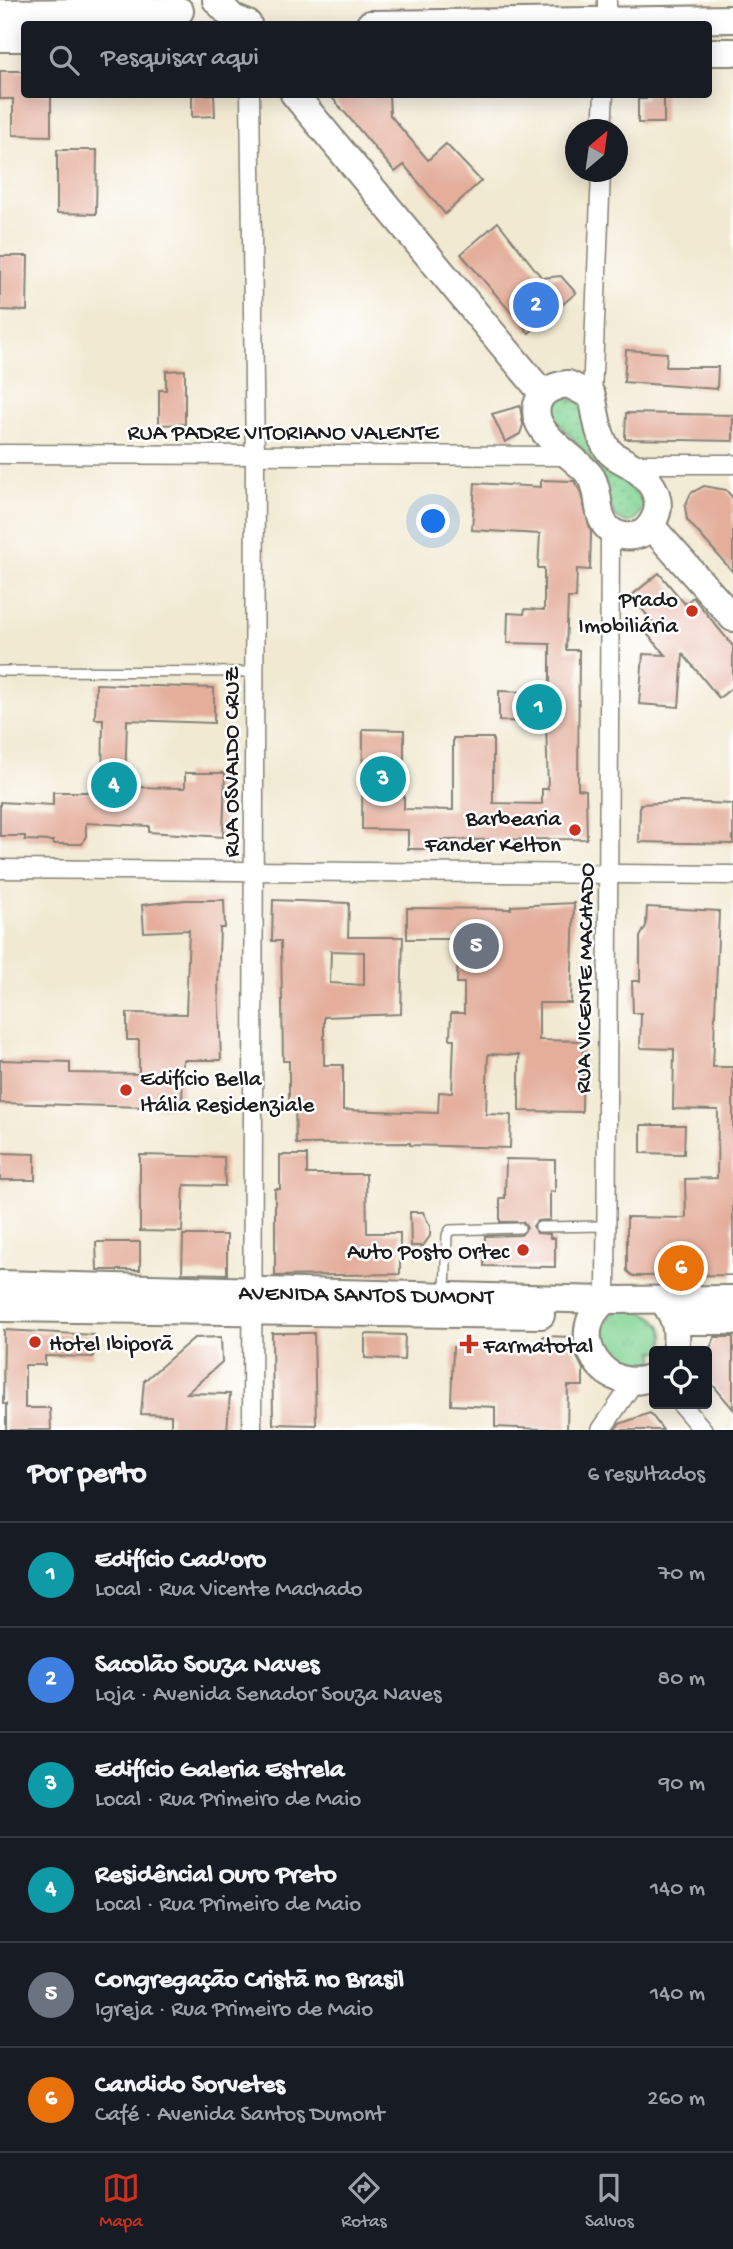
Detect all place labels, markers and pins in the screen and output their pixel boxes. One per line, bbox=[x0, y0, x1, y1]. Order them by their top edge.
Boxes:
pin: 2 bbox=[513, 279, 559, 331]
place label: Prado Imobiliária bbox=[578, 588, 679, 641]
marker: Prado Imobiliária bbox=[684, 603, 700, 619]
pin: 1 bbox=[516, 681, 562, 733]
pin: 3 bbox=[360, 753, 406, 805]
pin: 4 bbox=[91, 759, 137, 811]
place label: Barbearia Fander Kelton bbox=[424, 807, 562, 860]
marker: Barbearia Fander Kelton bbox=[567, 822, 583, 838]
pin: 5 bbox=[453, 920, 499, 972]
place label: Edifício Bella Itália Residenziale bbox=[140, 1067, 316, 1120]
marker: Edifício Bella Itália Residenziale bbox=[118, 1082, 134, 1098]
place label: Auto Posto Ortec bbox=[347, 1240, 510, 1267]
marker: Auto Posto Ortec bbox=[515, 1242, 531, 1258]
pin: 6 bbox=[658, 1242, 704, 1294]
place label: Hotel Ibiporã bbox=[49, 1332, 174, 1359]
marker: Hotel Ibiporã bbox=[27, 1334, 43, 1350]
place label: Farmatotal bbox=[482, 1334, 593, 1361]
marker: Farmatotal bbox=[461, 1336, 477, 1352]

